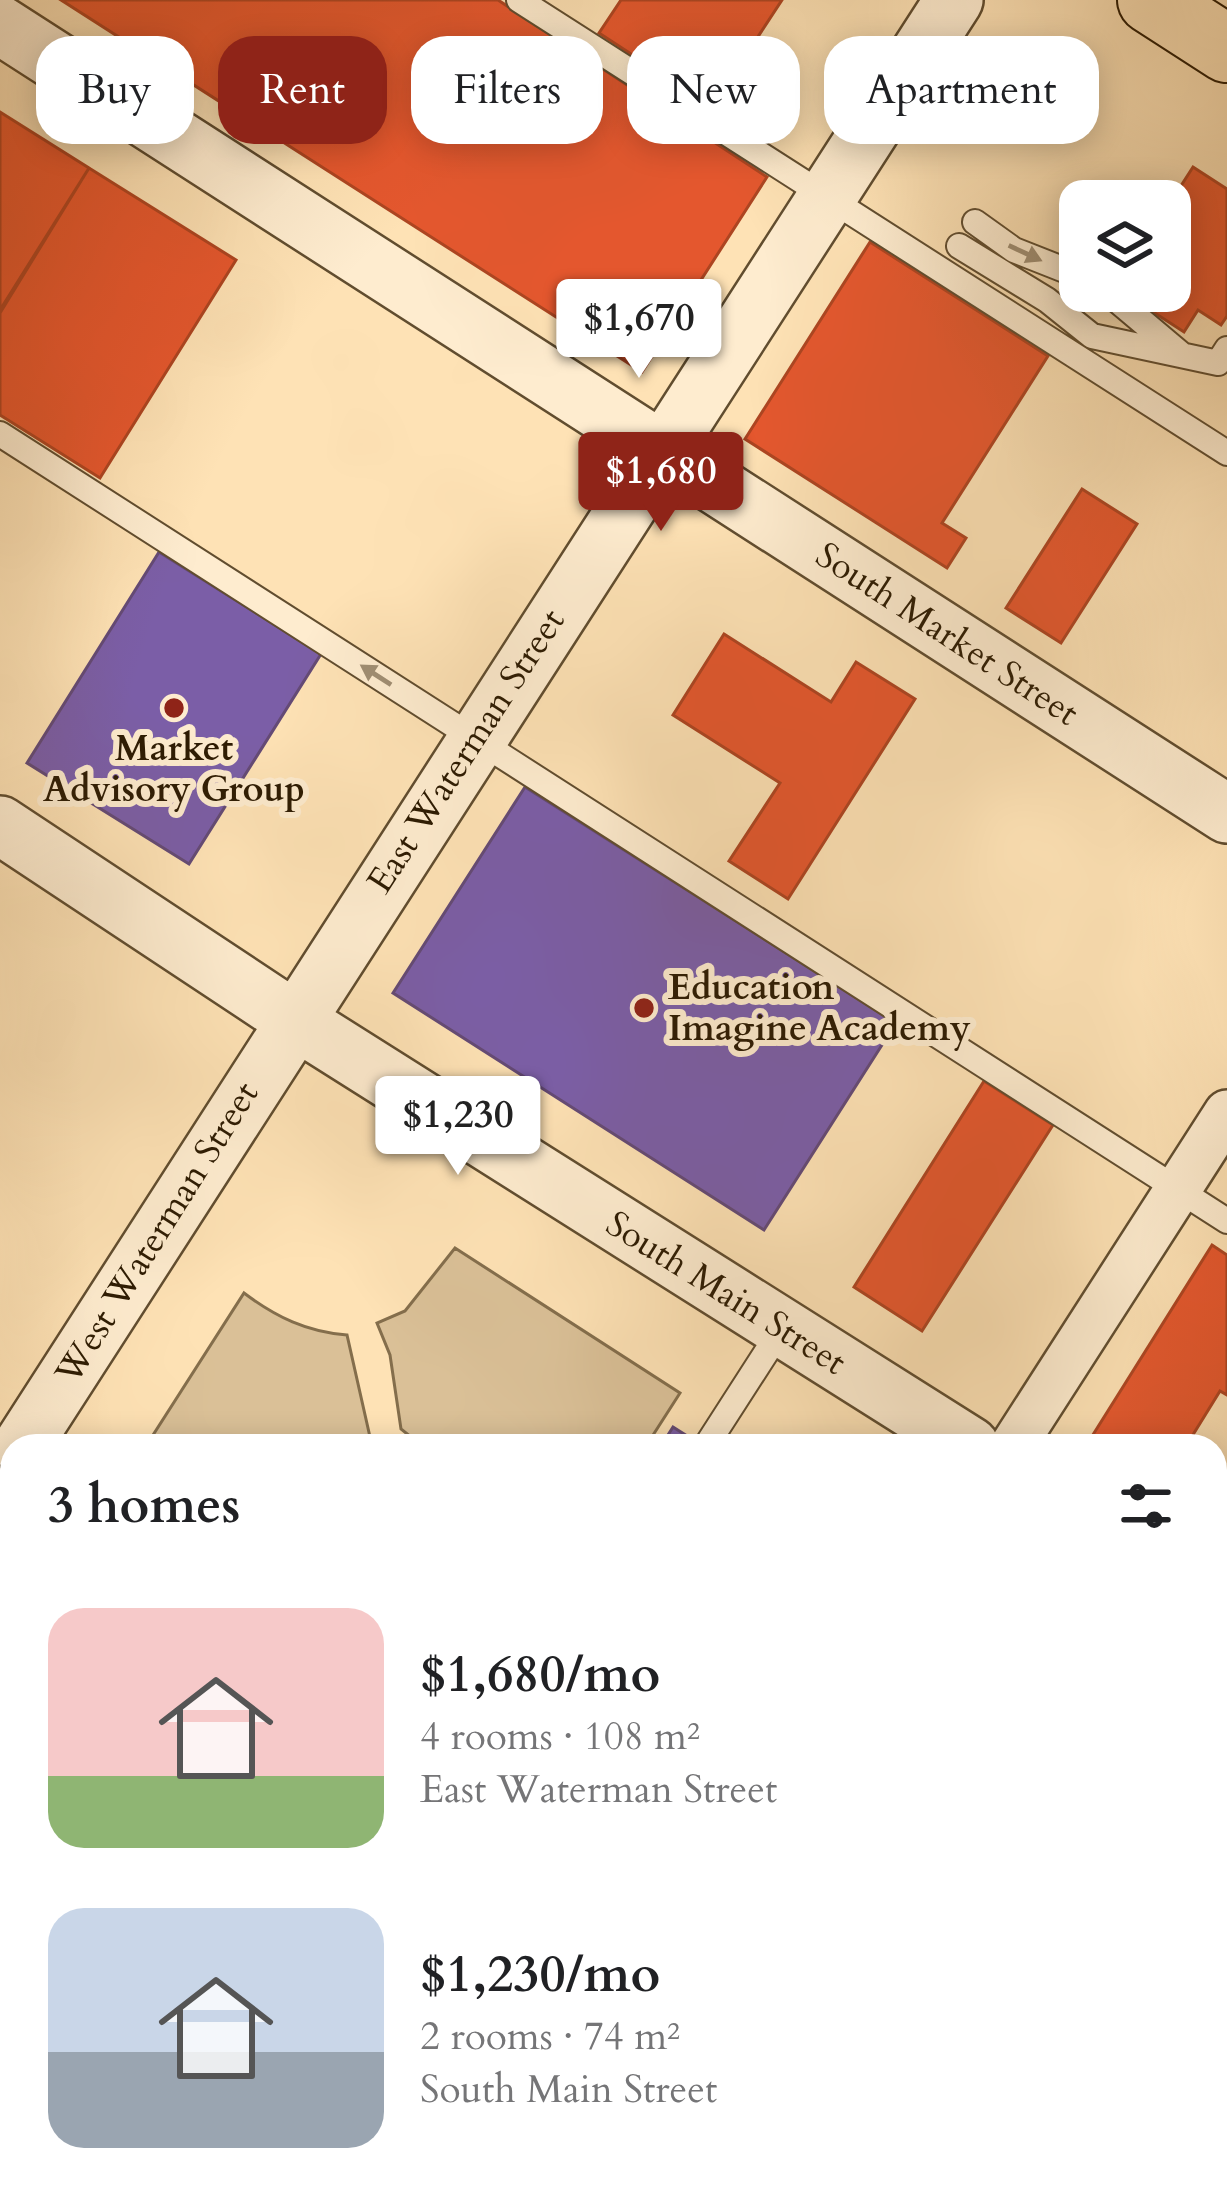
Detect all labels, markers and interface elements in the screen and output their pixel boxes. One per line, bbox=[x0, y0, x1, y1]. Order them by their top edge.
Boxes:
chip: Buy bbox=[36, 36, 194, 144]
chip: Rent bbox=[218, 36, 387, 144]
chip: Filters bbox=[411, 36, 603, 144]
chip: New bbox=[627, 36, 800, 144]
chip: Apartment bbox=[824, 36, 1099, 144]
map controls bbox=[1059, 180, 1191, 312]
button: layers bbox=[1059, 180, 1191, 312]
one-way arrow bbox=[1008, 243, 1043, 263]
pin: $1,670 bbox=[541, 279, 737, 381]
text: $1,670 bbox=[583, 291, 695, 344]
pin: $1,680 bbox=[563, 432, 759, 534]
text: $1,680 bbox=[605, 444, 717, 497]
street label: South Market Street bbox=[806, 531, 1088, 737]
street label: East Waterman Street bbox=[356, 599, 576, 903]
one-way arrow bbox=[359, 665, 392, 687]
marker: Market Advisory Group bbox=[161, 695, 187, 721]
place label: Market Advisory Group bbox=[43, 724, 305, 814]
place label: Education Imagine Academy bbox=[668, 963, 971, 1053]
marker: Education Imagine Academy bbox=[631, 995, 657, 1021]
street label: West Waterman Street bbox=[43, 1072, 270, 1394]
pin: $1,230 bbox=[360, 1076, 556, 1178]
text: $1,230 bbox=[402, 1088, 514, 1141]
street label: South Main Street bbox=[597, 1200, 855, 1386]
text: 3 homes bbox=[48, 1471, 240, 1541]
icon: filters bbox=[1113, 1473, 1179, 1539]
text: $1,680/mo bbox=[420, 1640, 660, 1710]
icon: home bbox=[144, 1656, 288, 1800]
text: 4 rooms · 108 m² bbox=[420, 1710, 700, 1763]
text: East Waterman Street bbox=[420, 1763, 777, 1816]
text: $1,230/mo bbox=[420, 1940, 660, 2010]
icon: home bbox=[144, 1956, 288, 2100]
text: 2 rooms · 74 m² bbox=[420, 2010, 680, 2063]
text: South Main Street bbox=[420, 2063, 717, 2116]

